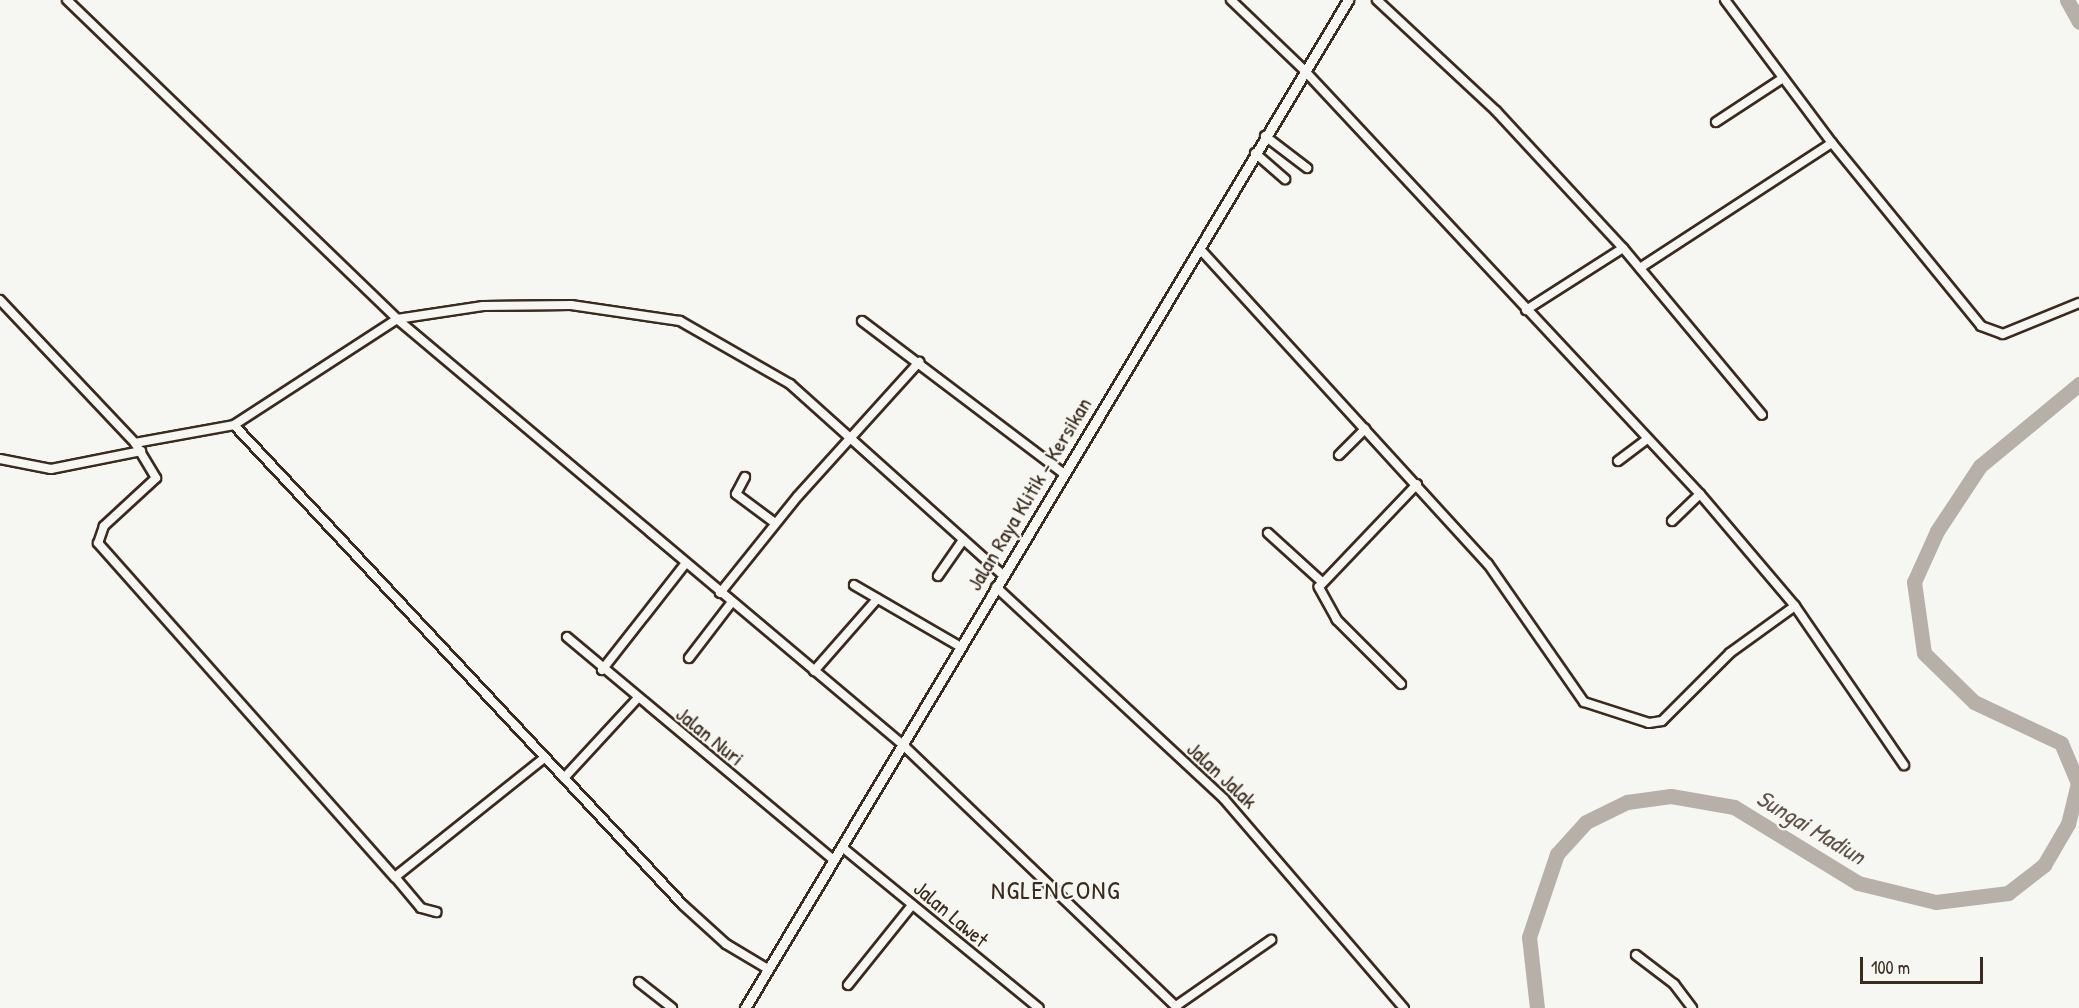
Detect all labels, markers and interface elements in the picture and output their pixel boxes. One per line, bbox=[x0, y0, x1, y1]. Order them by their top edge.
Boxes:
street label: Jalan Raya Klitik - Kersikan bbox=[961, 393, 1097, 595]
street label: Jalan Nuri bbox=[671, 701, 749, 771]
street label: Jalan Jalak bbox=[1181, 736, 1263, 814]
water label: Sungai Madiun bbox=[1752, 783, 1870, 871]
district label: NGLENCONG bbox=[991, 874, 1121, 906]
street label: Jalan Lawet bbox=[908, 875, 994, 953]
scale bar bbox=[1863, 945, 1986, 983]
text: 100 m bbox=[1871, 955, 1910, 980]

